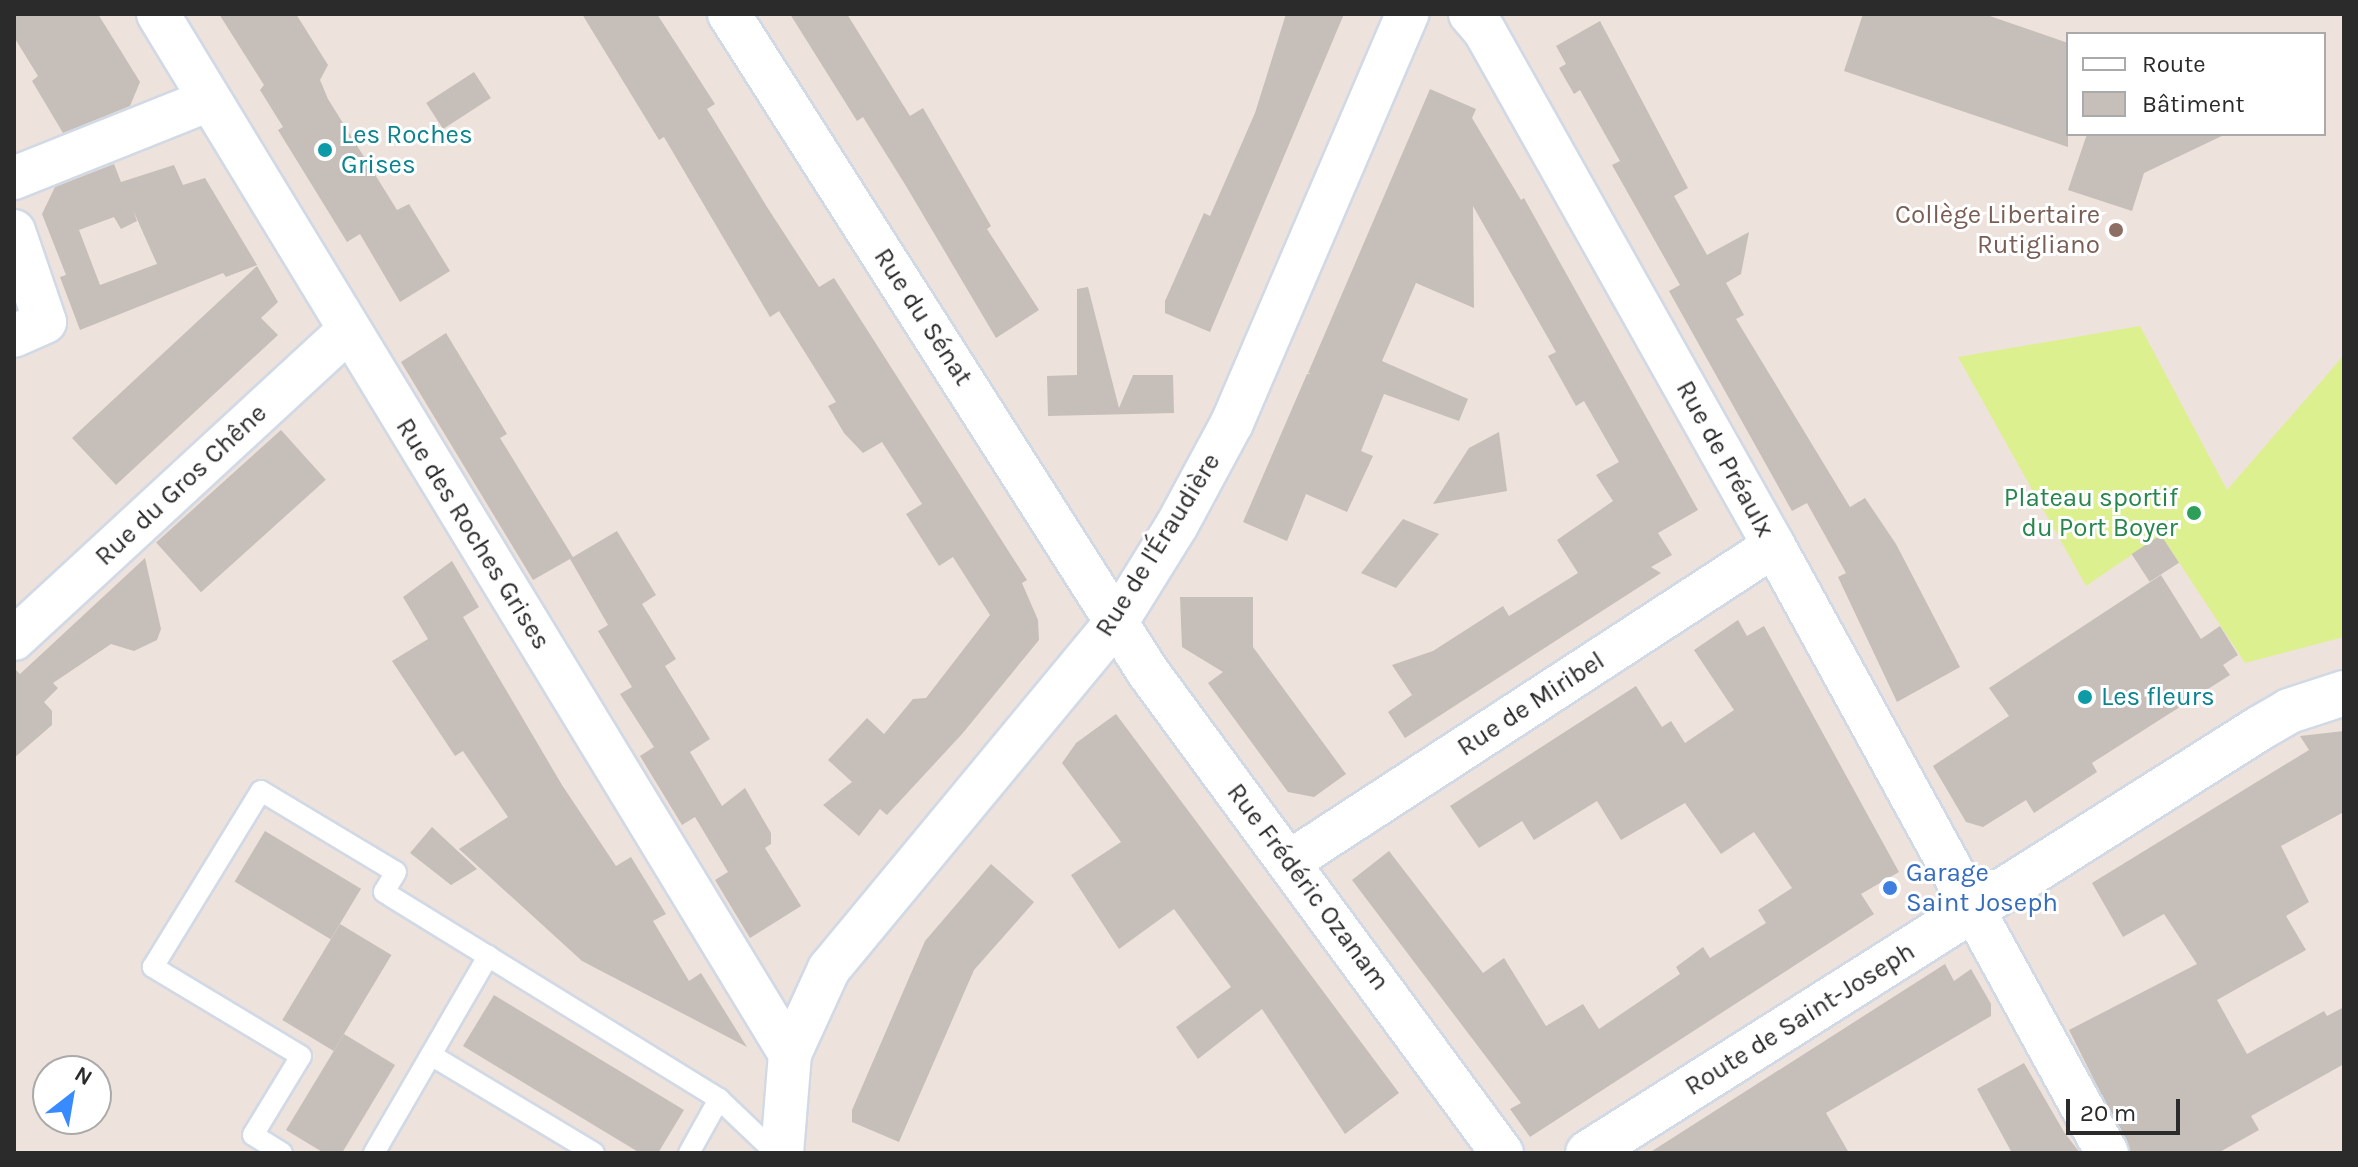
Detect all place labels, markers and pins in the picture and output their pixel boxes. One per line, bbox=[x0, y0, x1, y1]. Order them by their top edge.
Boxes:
place label: Les Roches Grises bbox=[341, 119, 473, 180]
marker: Les Roches Grises bbox=[316, 141, 334, 159]
place label: Collège Libertaire Rutigliano bbox=[1895, 199, 2100, 260]
marker: Collège Libertaire Rutigliano bbox=[2107, 221, 2125, 239]
place label: Plateau sportif du Port Boyer bbox=[2004, 482, 2178, 544]
marker: Plateau sportif du Port Boyer bbox=[2185, 504, 2203, 522]
place label: Les fleurs bbox=[2101, 681, 2215, 713]
marker: Les fleurs bbox=[2076, 688, 2094, 706]
place label: Garage Saint Joseph bbox=[1906, 857, 2058, 918]
marker: Garage Saint Joseph bbox=[1881, 879, 1899, 897]

